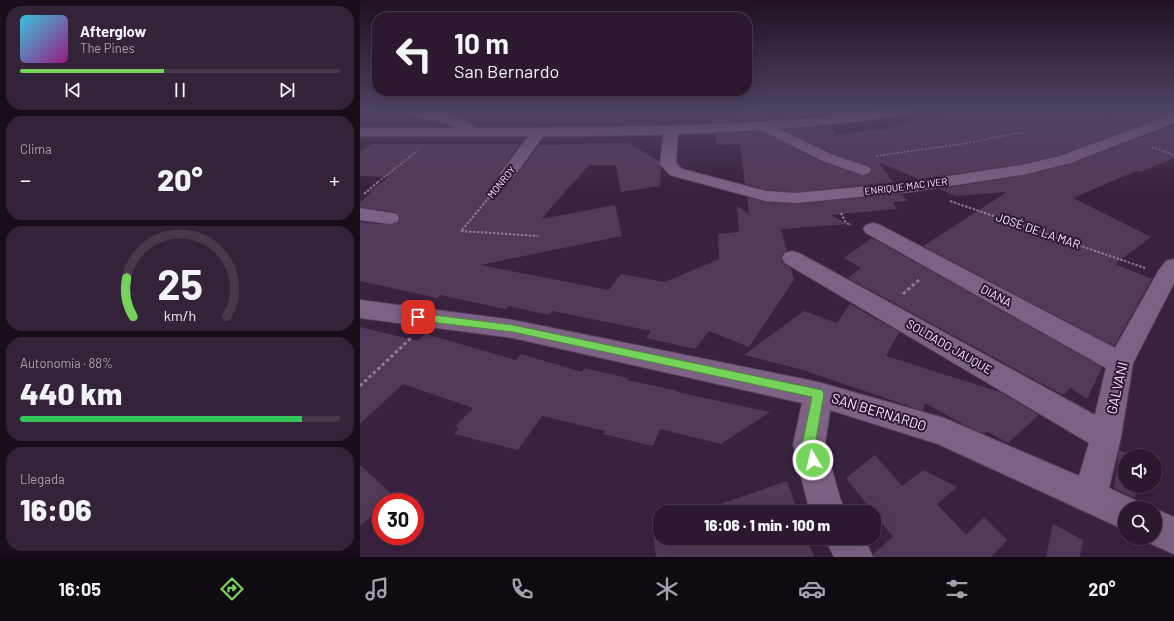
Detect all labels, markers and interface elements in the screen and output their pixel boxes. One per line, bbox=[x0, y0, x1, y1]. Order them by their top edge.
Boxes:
text: Afterglow bbox=[80, 22, 146, 40]
text: 10 m bbox=[454, 26, 509, 60]
icon: left bbox=[388, 28, 440, 80]
text: The Pines bbox=[80, 40, 135, 56]
text: San Bernardo bbox=[454, 60, 559, 82]
icon: previous bbox=[62, 79, 84, 101]
icon: pause bbox=[169, 79, 191, 101]
icon: next bbox=[276, 79, 298, 101]
text: Clima bbox=[20, 141, 52, 157]
text: 20° bbox=[157, 161, 203, 197]
street label: MONROY bbox=[484, 163, 518, 201]
text: − bbox=[20, 166, 31, 192]
text: + bbox=[329, 166, 340, 192]
street label: ENRIQUE MAC IVER bbox=[864, 175, 948, 197]
street label: JOSÉ DE LA MAR bbox=[994, 209, 1082, 251]
text: 25 bbox=[157, 257, 203, 307]
street label: DIANA bbox=[979, 281, 1014, 309]
pin bbox=[401, 300, 435, 334]
text: km/h bbox=[164, 306, 196, 323]
icon: arrive bbox=[407, 306, 429, 328]
street label: SOLDADO JAUQUE bbox=[904, 316, 995, 376]
text: Autonomía · 88% bbox=[20, 355, 113, 371]
street label: GALVANI bbox=[1102, 360, 1131, 416]
text: 440 km bbox=[20, 375, 122, 411]
street label: SAN BERNARDO bbox=[830, 389, 929, 434]
position arrow bbox=[792, 439, 834, 481]
map controls bbox=[1118, 449, 1162, 545]
button: sound bbox=[1118, 449, 1162, 493]
text: Llegada bbox=[20, 471, 65, 487]
text: 16:06 bbox=[20, 491, 92, 527]
speed limit sign: 30 bbox=[372, 493, 424, 545]
button: search bbox=[1118, 501, 1162, 545]
text: 16:06 · 1 min · 100 m bbox=[704, 516, 830, 534]
icon: directions bbox=[218, 575, 246, 603]
icon: music bbox=[363, 575, 391, 603]
icon: phone bbox=[508, 575, 536, 603]
icon: climate bbox=[653, 575, 681, 603]
icon: car bbox=[798, 575, 826, 603]
icon: filters bbox=[943, 575, 971, 603]
text: 16:05 bbox=[59, 578, 101, 600]
text: 20° bbox=[1088, 578, 1115, 600]

